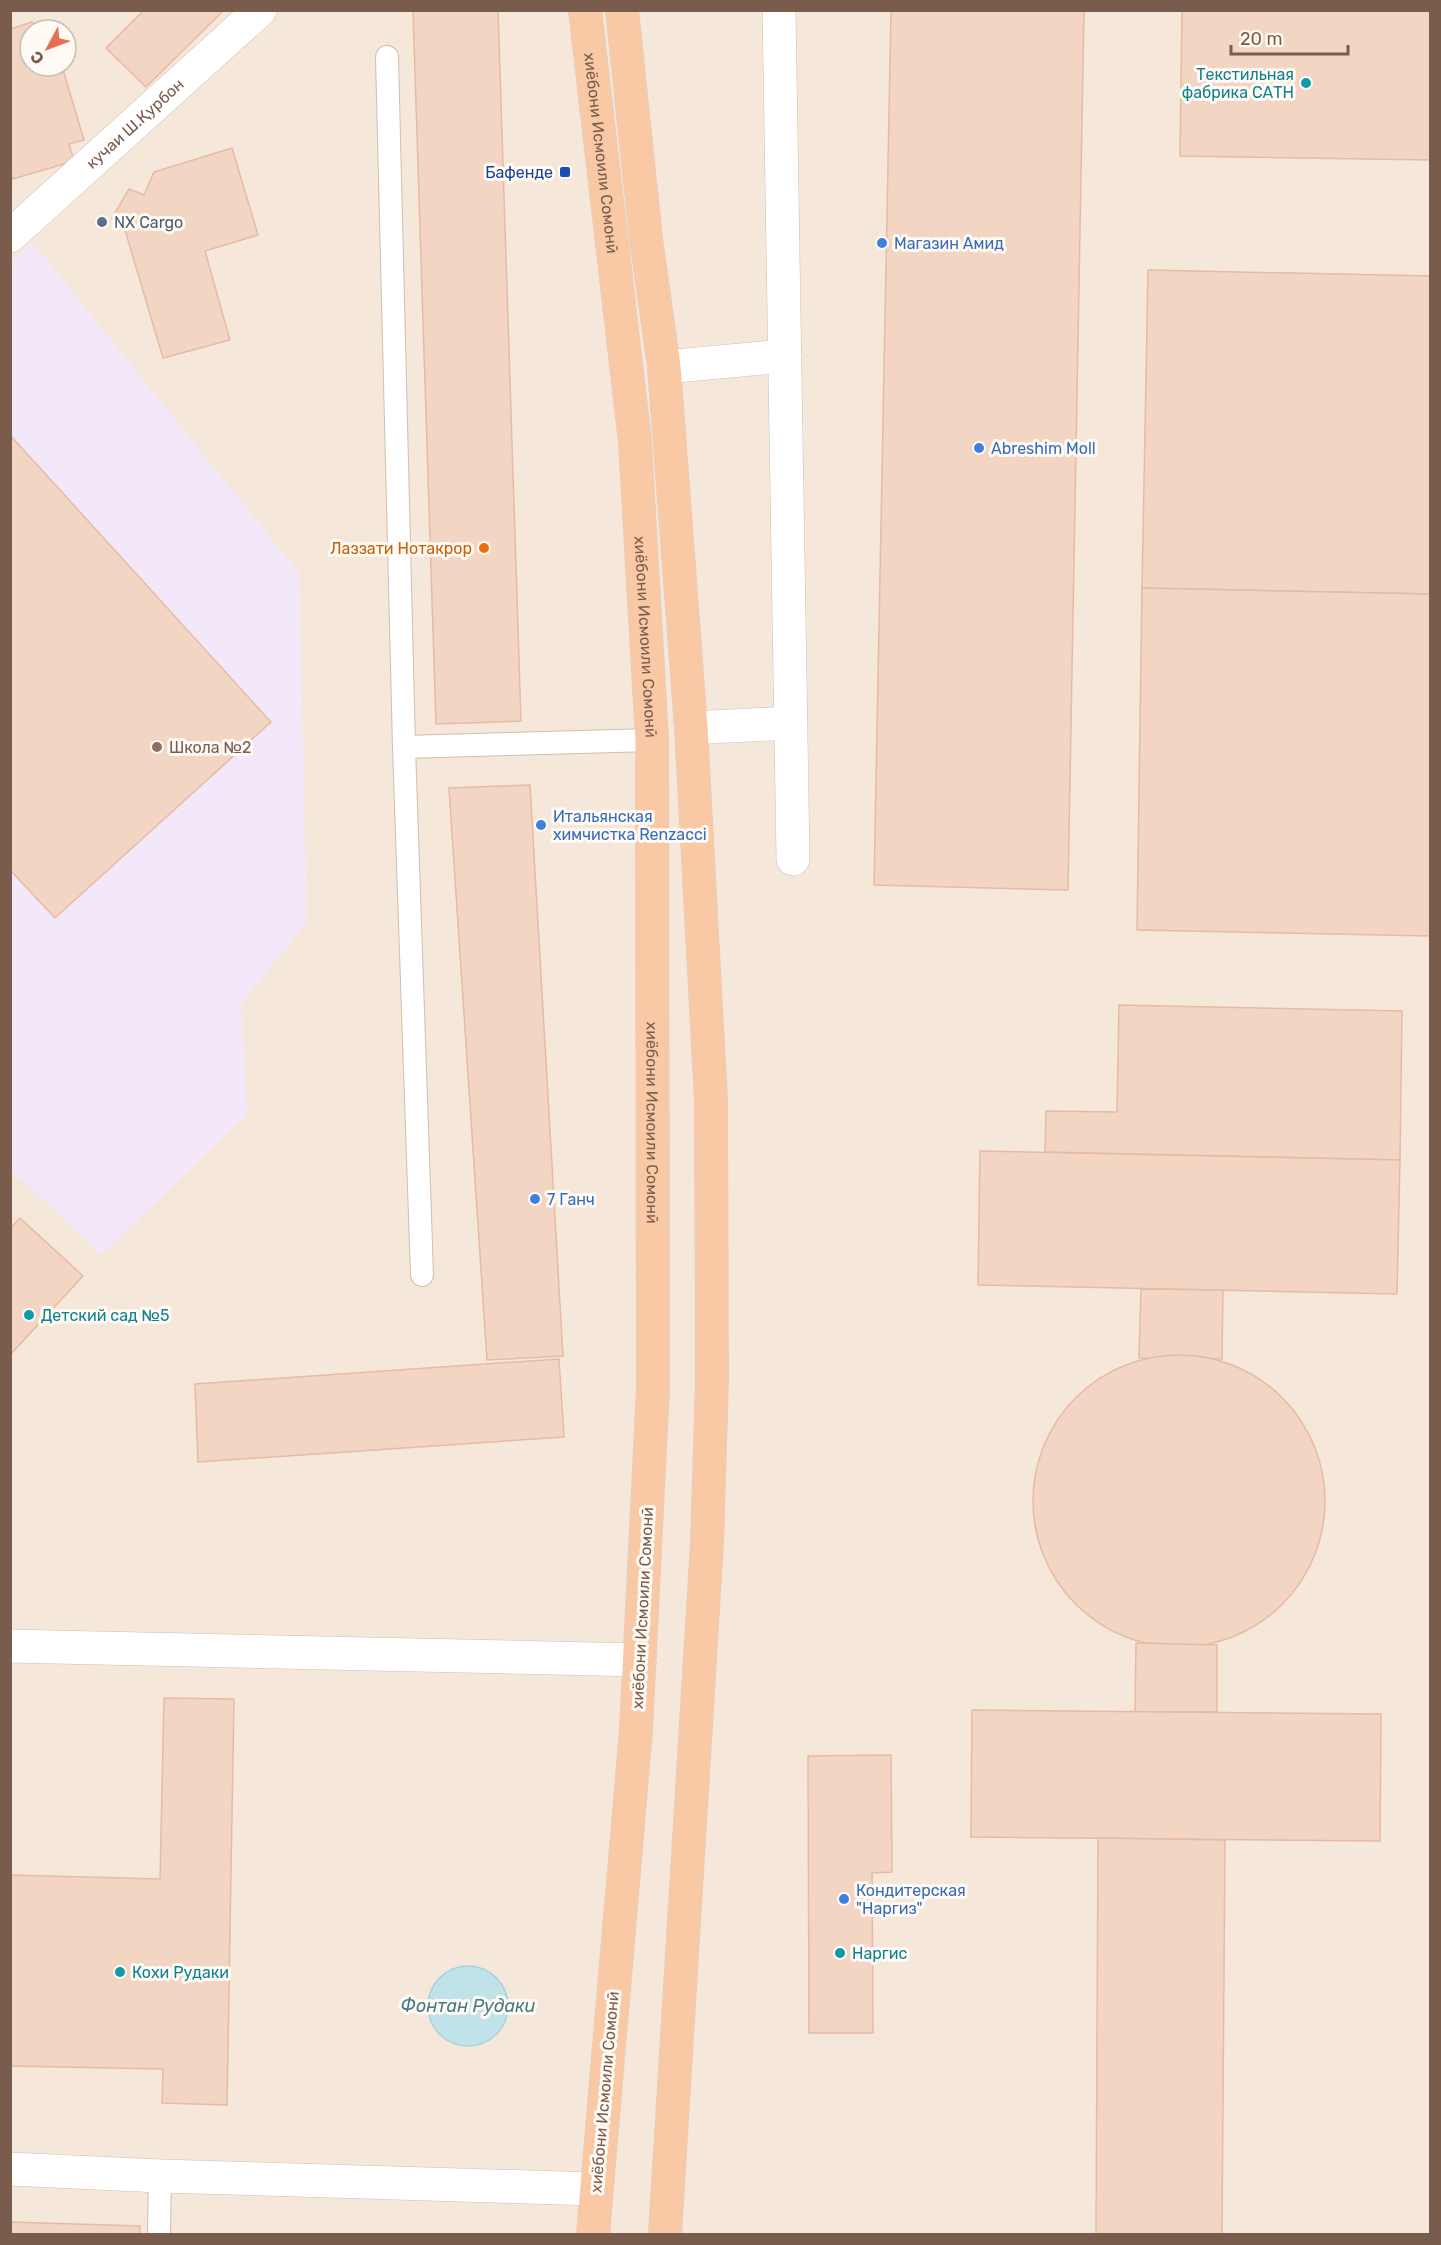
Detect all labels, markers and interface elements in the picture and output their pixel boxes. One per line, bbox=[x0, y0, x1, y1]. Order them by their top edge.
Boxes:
north arrow bbox=[18, 18, 78, 78]
scale bar bbox=[1231, 18, 1348, 56]
text: 20 m bbox=[1240, 28, 1282, 50]
text: С bbox=[26, 47, 48, 68]
street label: хиёбони Исмоили Сомонӣ bbox=[580, 52, 622, 255]
place label: Текстильная фабрика САТН bbox=[1182, 65, 1294, 102]
street label: кучаи Ш.Қурбон bbox=[82, 75, 188, 173]
marker: Текстильная фабрика САТН bbox=[1299, 76, 1313, 90]
place label: Бафенде bbox=[485, 163, 553, 182]
marker: Бафенде bbox=[558, 165, 572, 179]
place label: NX Cargo bbox=[114, 213, 183, 232]
marker: NX Cargo bbox=[95, 215, 109, 229]
place label: Магазин Амид bbox=[894, 234, 1004, 253]
marker: Магазин Амид bbox=[875, 236, 889, 250]
place label: Abreshim Moll bbox=[991, 439, 1096, 458]
marker: Abreshim Moll bbox=[972, 441, 986, 455]
street label: хиёбони Исмоили Сомонӣ bbox=[630, 535, 661, 738]
place label: Лаззати Нотакрор bbox=[330, 539, 472, 558]
marker: Лаззати Нотакрор bbox=[477, 541, 491, 555]
place label: Школа №2 bbox=[169, 738, 252, 757]
marker: Школа №2 bbox=[150, 740, 164, 754]
place label: Итальянская химчистка Renzacci bbox=[553, 807, 707, 844]
marker: Итальянская химчистка Renzacci bbox=[534, 818, 548, 832]
street label: хиёбони Исмоили Сомонӣ bbox=[642, 1022, 662, 1224]
place label: 7 Ганч bbox=[547, 1190, 595, 1209]
marker: 7 Ганч bbox=[528, 1192, 542, 1206]
place label: Детский сад №5 bbox=[41, 1306, 170, 1325]
marker: Детский сад №5 bbox=[22, 1308, 36, 1322]
street label: хиёбони Исмоили Сомонӣ bbox=[628, 1507, 657, 1709]
place label: Кондитерская "Наргиз" bbox=[856, 1881, 966, 1918]
marker: Кондитерская "Наргиз" bbox=[837, 1892, 851, 1906]
place label: Наргис bbox=[852, 1944, 907, 1963]
marker: Наргис bbox=[833, 1946, 847, 1960]
place label: Кохи Рудаки bbox=[132, 1963, 229, 1982]
marker: Кохи Рудаки bbox=[113, 1965, 127, 1979]
street label: хиёбони Исмоили Сомонӣ bbox=[586, 1991, 623, 2194]
water label: Фонтан Рудаки bbox=[401, 1995, 536, 2017]

